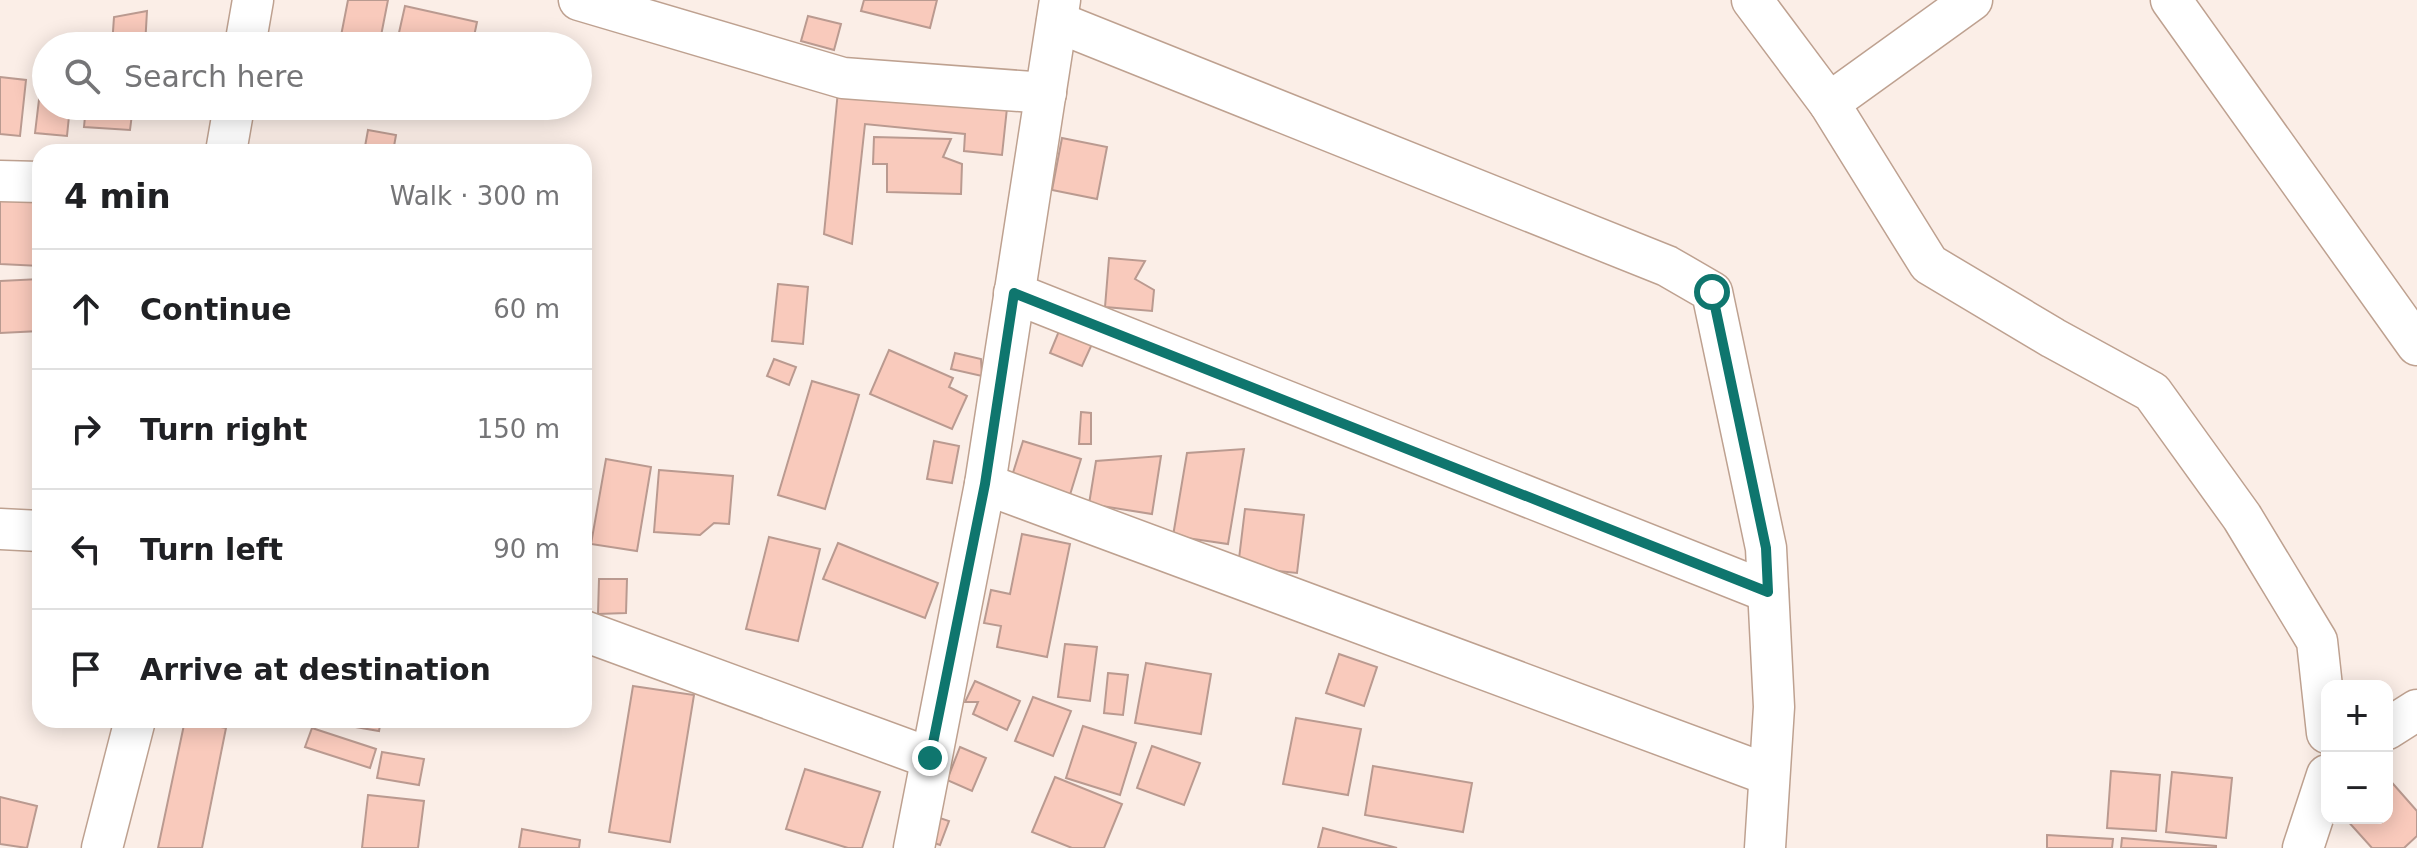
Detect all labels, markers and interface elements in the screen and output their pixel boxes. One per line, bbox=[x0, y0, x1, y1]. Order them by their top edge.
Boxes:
search box bbox=[32, 32, 592, 120]
icon: search bbox=[60, 54, 104, 98]
text: Search here bbox=[124, 59, 304, 94]
text: 4 min bbox=[64, 176, 171, 216]
text: Walk · 300 m bbox=[390, 181, 560, 211]
route start bbox=[1694, 274, 1730, 310]
icon: ahead bbox=[64, 287, 108, 331]
text: Continue bbox=[140, 292, 292, 327]
text: 60 m bbox=[493, 294, 560, 324]
icon: right bbox=[64, 407, 108, 451]
text: Turn right bbox=[140, 412, 307, 447]
text: 150 m bbox=[477, 414, 560, 444]
icon: left bbox=[64, 527, 108, 571]
text: Turn left bbox=[140, 532, 283, 567]
text: 90 m bbox=[493, 534, 560, 564]
icon: arrive bbox=[64, 647, 108, 691]
text: Arrive at destination bbox=[140, 652, 491, 687]
map controls bbox=[2321, 680, 2393, 824]
button: + bbox=[2321, 680, 2393, 752]
route end bbox=[912, 740, 948, 776]
button: − bbox=[2321, 752, 2393, 824]

